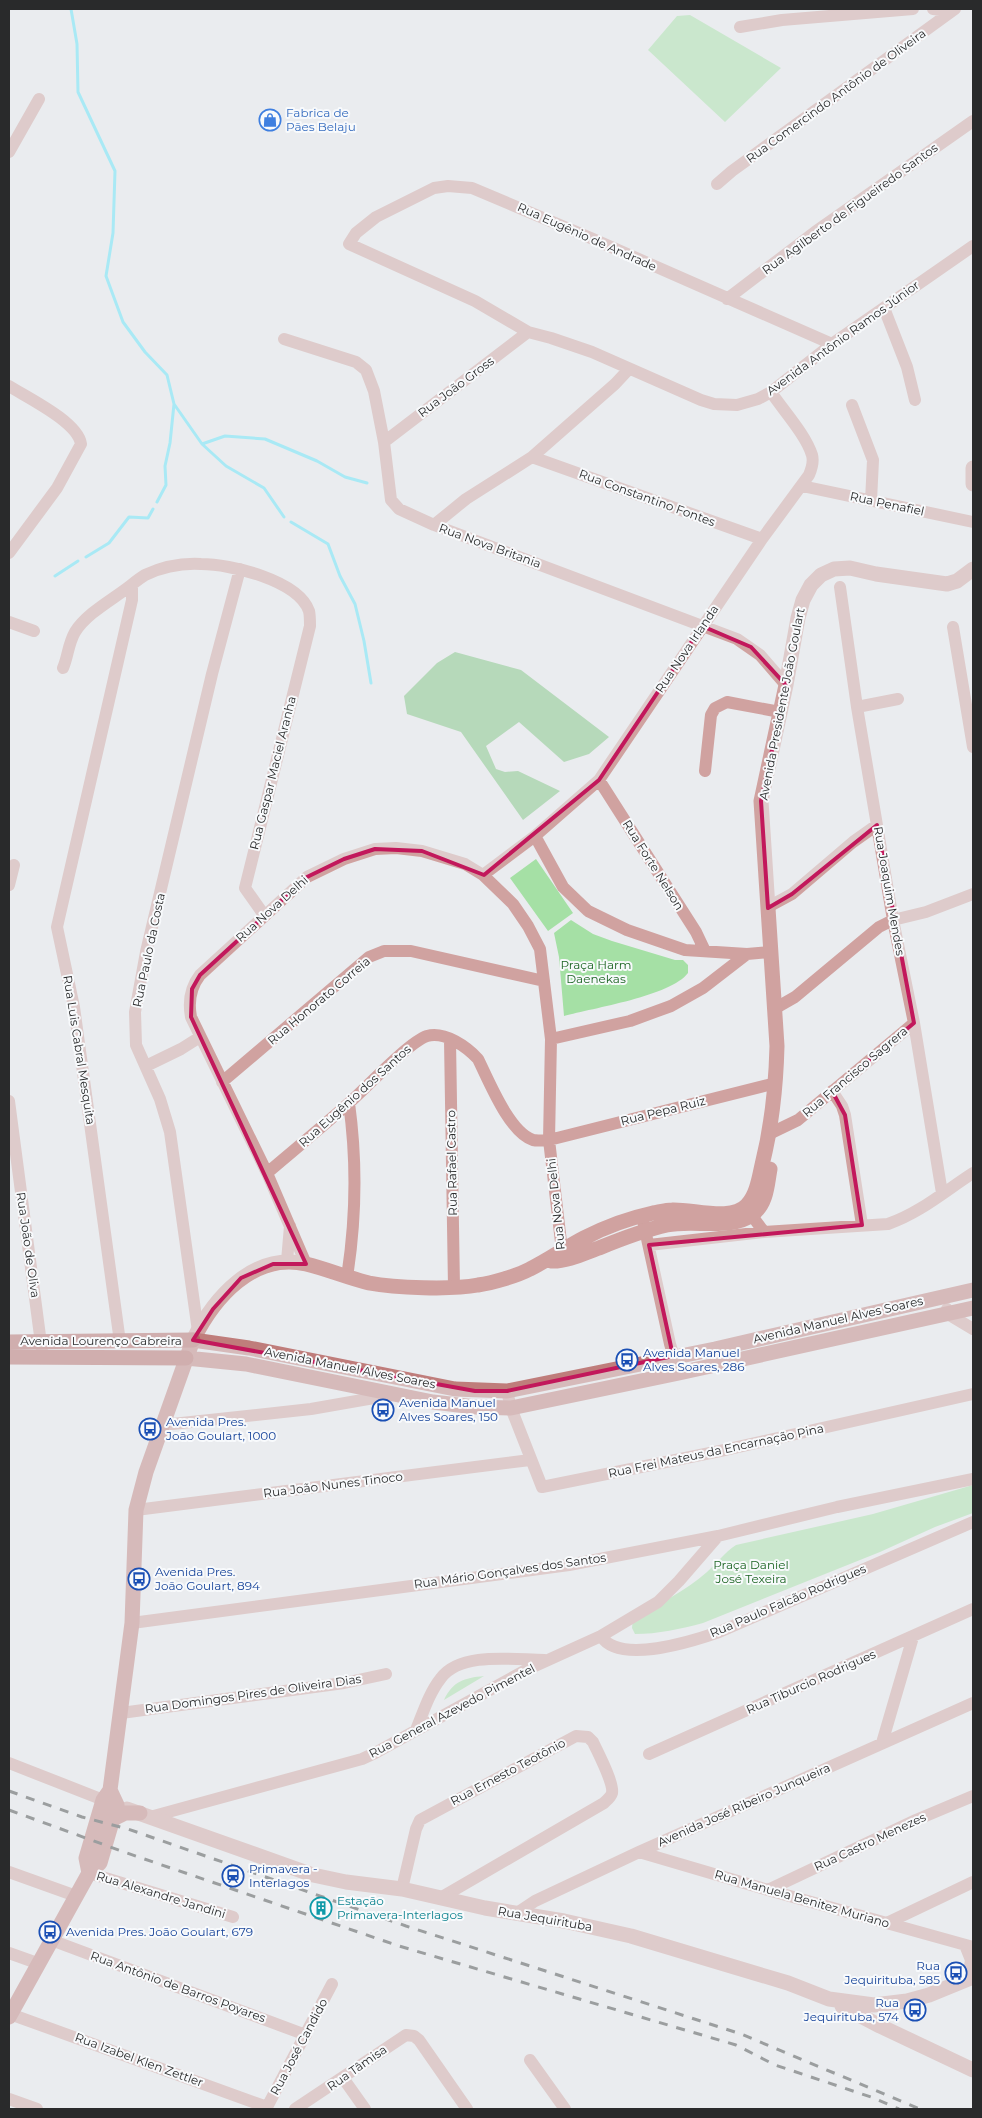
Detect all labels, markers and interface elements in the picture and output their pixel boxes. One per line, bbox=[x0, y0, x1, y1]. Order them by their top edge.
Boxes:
street label: Rua Comercindo Antônio de Oliveira bbox=[743, 25, 928, 166]
place label: Fabrica de Pães Belaju bbox=[286, 105, 356, 134]
shop icon: Fabrica de Pães Belaju bbox=[258, 108, 282, 132]
street label: Rua Agilberto de Figueiredo Santos bbox=[759, 140, 941, 277]
street label: Rua Eugênio de Andrade bbox=[515, 199, 659, 274]
street label: Avenida Antônio Ramos Júnior bbox=[763, 277, 922, 398]
street label: Rua João Gross bbox=[415, 353, 497, 420]
street label: Rua Constantino Fontes bbox=[577, 466, 718, 529]
street label: Rua Penafiel bbox=[849, 488, 926, 519]
street label: Rua Nova Britania bbox=[437, 520, 543, 571]
street label: Rua Nova Irlanda bbox=[652, 602, 721, 695]
street label: Avenida Presidente João Goulart bbox=[755, 606, 808, 801]
street label: Rua Gaspar Maciel Aranha bbox=[246, 695, 299, 851]
street label: Rua Forte Nelson bbox=[620, 817, 687, 913]
street label: Rua Joaquim Mendes bbox=[871, 825, 908, 957]
street label: Rua Nova Delhi bbox=[232, 872, 311, 945]
street label: Rua Paulo da Costa bbox=[129, 892, 168, 1008]
street label: Rua Honorato Correia bbox=[264, 953, 373, 1048]
park label: Praça Harm Daenekas bbox=[560, 957, 632, 986]
street label: Rua Luis Cabral Mesquita bbox=[60, 974, 99, 1126]
street label: Rua Francisco Sagrera bbox=[799, 1023, 910, 1120]
street label: Rua Eugênio dos Santos bbox=[296, 1041, 414, 1150]
street label: Rua Pepa Ruiz bbox=[619, 1093, 707, 1128]
street label: Rua Rafael Castro bbox=[443, 1110, 460, 1216]
street label: Rua Nova Delhi bbox=[543, 1157, 568, 1251]
street label: Rua João de Oliva bbox=[14, 1191, 43, 1299]
street label: Avenida Manuel Alves Soares bbox=[751, 1293, 924, 1346]
street label: Avenida Lourenço Cabreira bbox=[20, 1333, 182, 1348]
street label: Avenida Manuel Alves Soares bbox=[263, 1344, 437, 1391]
place label: Avenida Manuel Alves Soares, 286 bbox=[643, 1345, 745, 1374]
bus stop icon: Avenida Manuel Alves Soares, 286 bbox=[615, 1348, 639, 1372]
place label: Avenida Manuel Alves Soares, 150 bbox=[399, 1395, 498, 1424]
bus stop icon: Avenida Manuel Alves Soares, 150 bbox=[371, 1398, 395, 1422]
place label: Avenida Pres. João Goulart, 1000 bbox=[165, 1414, 276, 1443]
bus stop icon: Avenida Pres. João Goulart, 1000 bbox=[138, 1417, 162, 1441]
street label: Rua Frei Mateus da Encarnação Pina bbox=[607, 1420, 825, 1481]
street label: Rua João Nunes Tinoco bbox=[262, 1469, 403, 1500]
street label: Rua Mário Gonçalves dos Santos bbox=[413, 1550, 607, 1591]
park label: Praça Daniel José Texeira bbox=[713, 1557, 789, 1586]
street label: Rua Paulo Falcão Rodrigues bbox=[707, 1561, 868, 1640]
place label: Avenida Pres. João Goulart, 894 bbox=[154, 1564, 260, 1593]
bus stop icon: Avenida Pres. João Goulart, 894 bbox=[127, 1567, 151, 1591]
street label: Rua Tiburcio Rodrigues bbox=[744, 1646, 878, 1717]
street label: Rua General Azevedo Pimentel bbox=[366, 1660, 537, 1761]
street label: Rua Domingos Pires de Oliveira Dias bbox=[144, 1671, 362, 1716]
street label: Rua Ernesto Teotônio bbox=[448, 1735, 568, 1808]
street label: Avenida José Ribeiro Junqueira bbox=[655, 1760, 832, 1850]
street label: Rua Castro Menezes bbox=[811, 1809, 928, 1874]
place label: Primavera - Interlagos bbox=[249, 1861, 318, 1890]
station icon: Primavera - Interlagos bbox=[221, 1864, 245, 1888]
street label: Rua Manuela Benitez Muriano bbox=[713, 1866, 891, 1931]
street label: Rua Alexandre Jandini bbox=[95, 1868, 228, 1921]
place label: Estação Primavera-Interlagos bbox=[337, 1893, 463, 1922]
building icon: Estação Primavera-Interlagos bbox=[309, 1896, 333, 1920]
street label: Rua Jequirituba bbox=[497, 1903, 593, 1934]
bus stop icon: Avenida Pres. João Goulart, 679 bbox=[38, 1920, 62, 1944]
place label: Avenida Pres. João Goulart, 679 bbox=[66, 1924, 253, 1939]
street label: Rua Antônio de Barros Poyares bbox=[89, 1948, 268, 2025]
place label: Rua Jequirituba, 585 bbox=[843, 1958, 940, 1987]
bus stop icon: Rua Jequirituba, 585 bbox=[944, 1961, 968, 1985]
place label: Rua Jequirituba, 574 bbox=[803, 1995, 899, 2024]
street label: Rua José Candido bbox=[267, 1996, 330, 2098]
bus stop icon: Rua Jequirituba, 574 bbox=[903, 1998, 927, 2022]
street label: Rua Izabel Klen Zettler bbox=[73, 2029, 206, 2090]
street label: Rua Tâmisa bbox=[324, 2042, 389, 2094]

